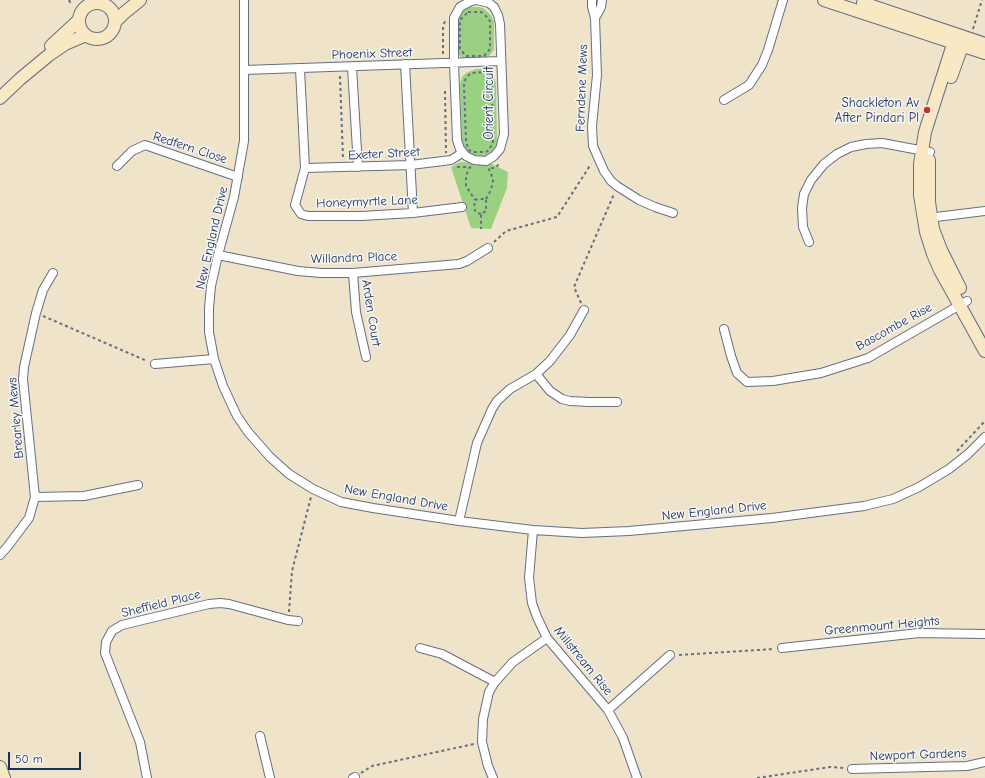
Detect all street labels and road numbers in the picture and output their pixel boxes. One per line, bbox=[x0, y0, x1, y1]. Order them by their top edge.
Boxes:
street label: Ferndene Mews bbox=[573, 44, 591, 132]
street label: Phoenix Street bbox=[331, 45, 413, 63]
street label: Orient Circuit bbox=[481, 66, 497, 140]
street label: Redfern Close bbox=[151, 129, 229, 167]
street label: Exeter Street bbox=[348, 144, 420, 164]
street label: New England Drive bbox=[193, 185, 231, 291]
street label: Honeymyrtle Lane bbox=[316, 192, 418, 212]
street label: Willandra Place bbox=[311, 249, 397, 267]
street label: Arden Court bbox=[358, 278, 384, 348]
street label: Bascombe Rise bbox=[853, 300, 935, 354]
street label: Brearley Mews bbox=[5, 377, 27, 459]
street label: New England Drive bbox=[343, 481, 449, 515]
street label: New England Drive bbox=[661, 498, 767, 524]
street label: Sheffield Place bbox=[120, 587, 202, 621]
street label: Greenmount Heights bbox=[824, 613, 940, 639]
street label: Millstream Rise bbox=[550, 623, 616, 699]
street label: Newport Gardens bbox=[869, 746, 967, 764]

